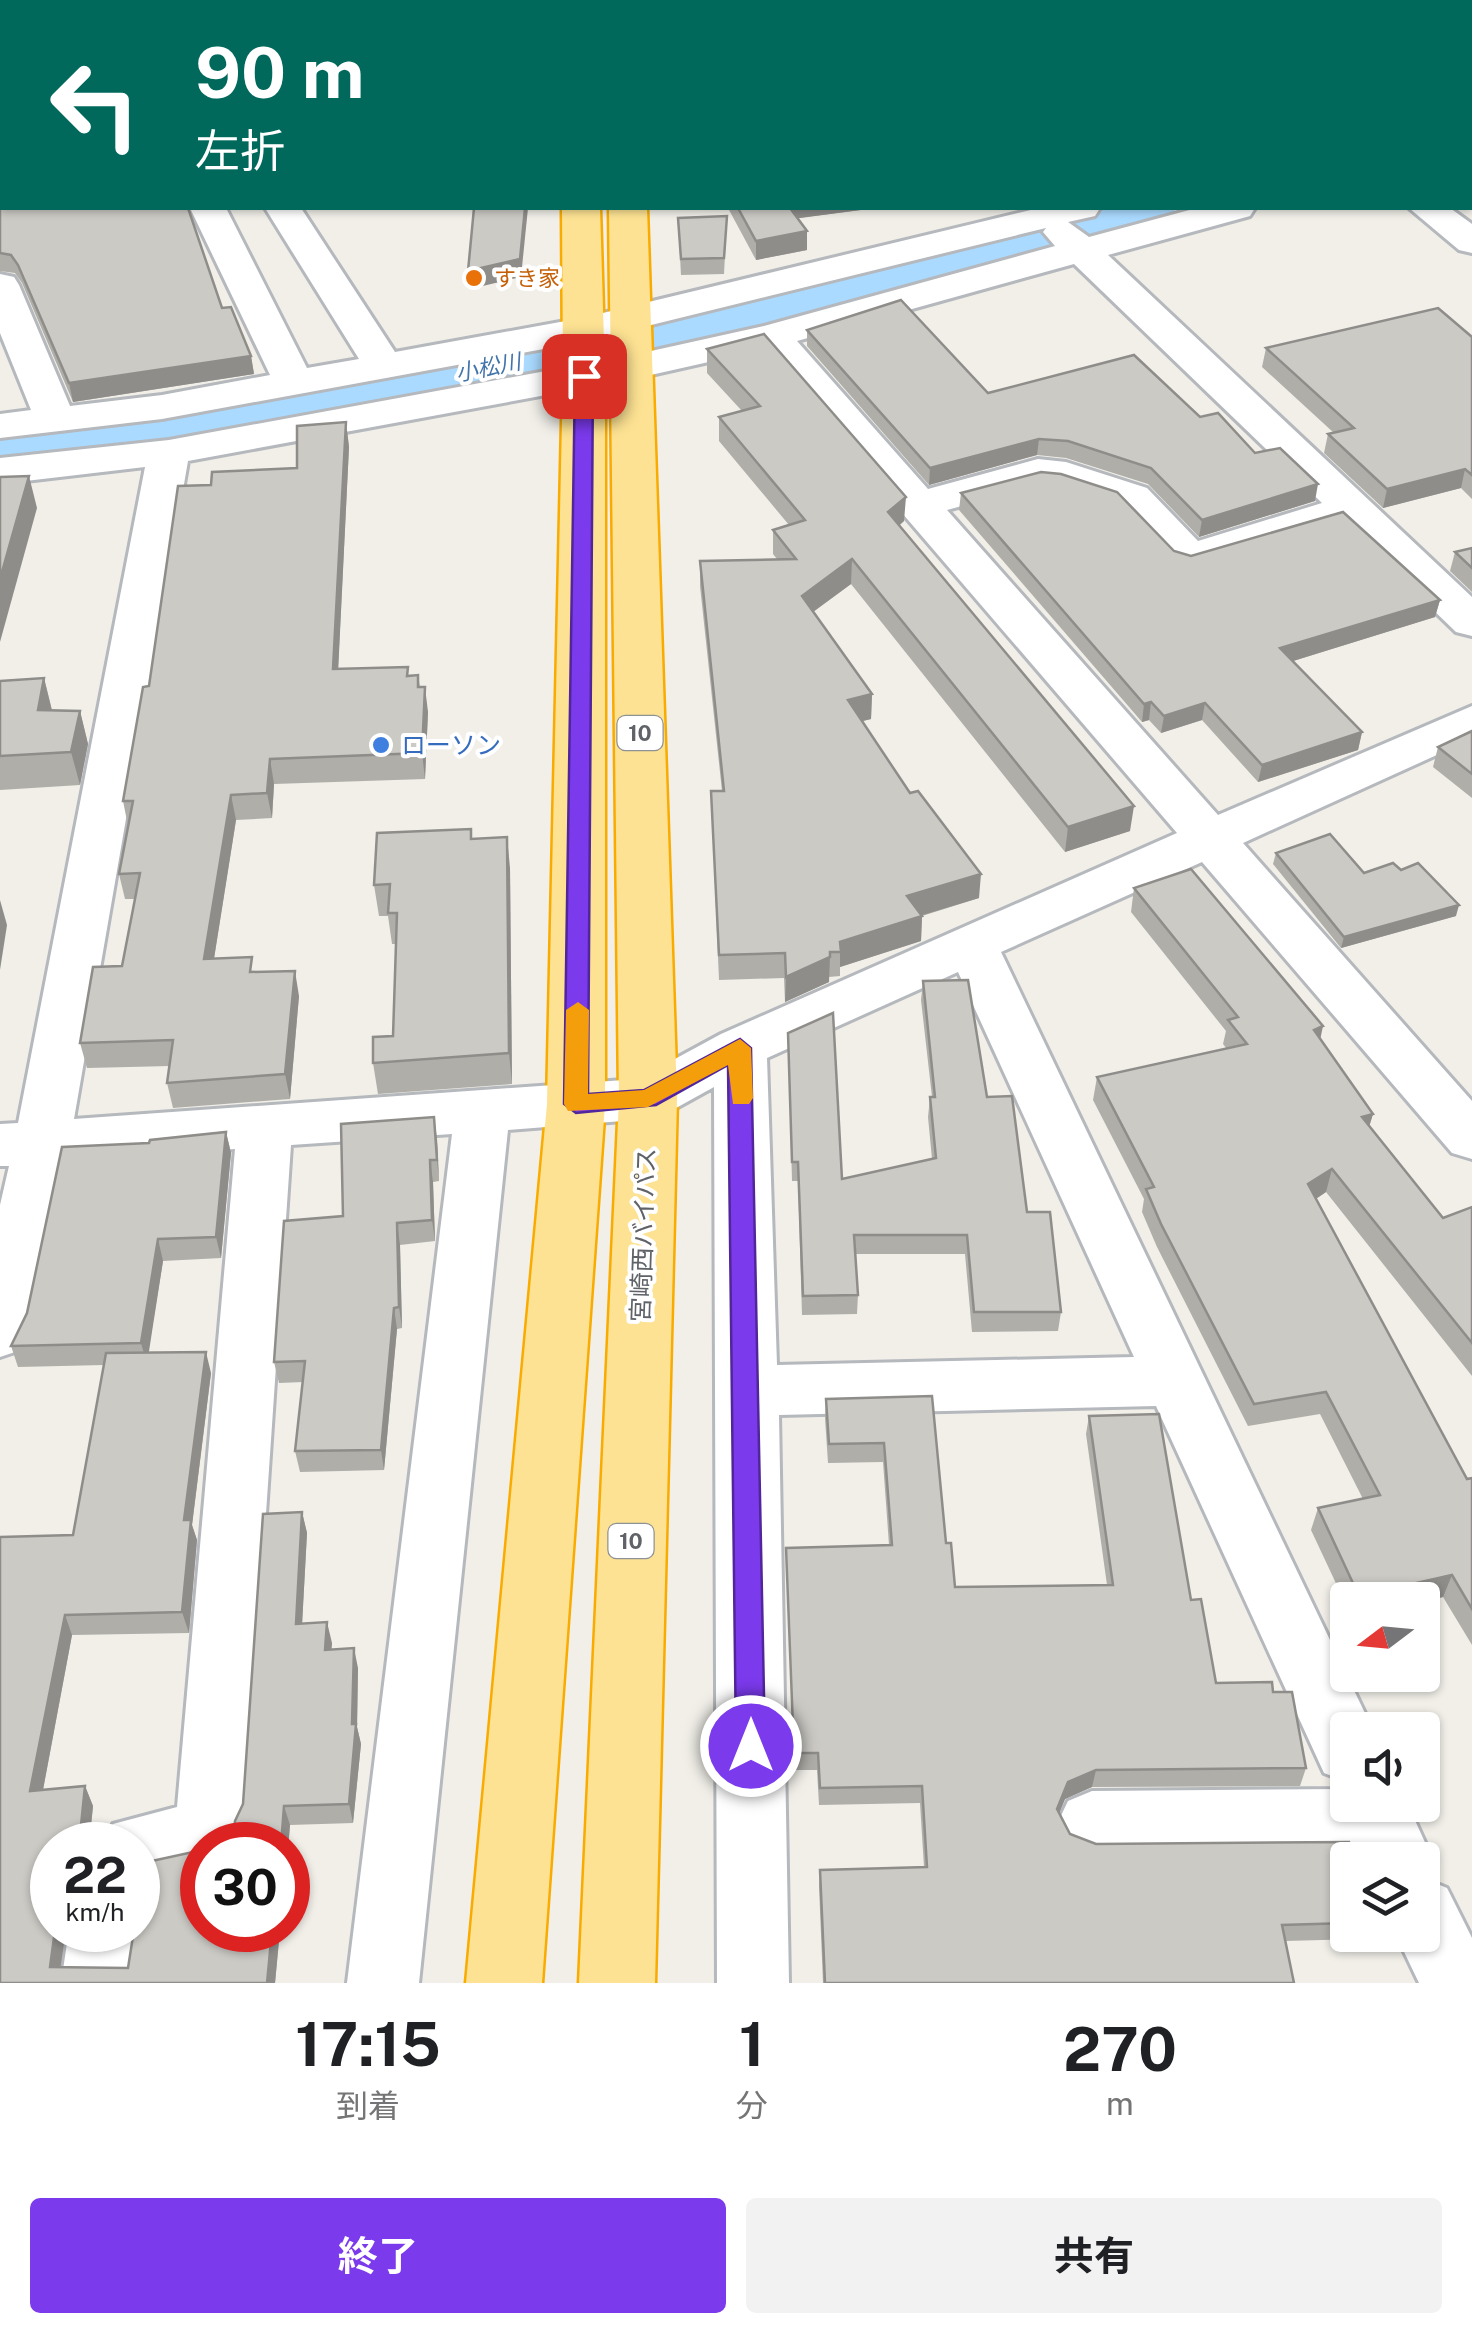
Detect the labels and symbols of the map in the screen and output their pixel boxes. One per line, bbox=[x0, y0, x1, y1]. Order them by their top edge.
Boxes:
place label: すき家 bbox=[494, 265, 560, 291]
marker: すき家 bbox=[463, 267, 485, 289]
pin bbox=[542, 334, 627, 419]
water label: 小松川 bbox=[453, 348, 525, 386]
road number: 10 bbox=[618, 716, 662, 750]
place label: ローソン bbox=[401, 730, 501, 760]
marker: ローソン bbox=[370, 734, 392, 756]
street label: 宮崎西バイパス bbox=[625, 1147, 661, 1323]
road number: 10 bbox=[608, 1524, 654, 1558]
north arrow bbox=[1330, 1582, 1440, 1692]
position arrow bbox=[699, 1694, 803, 1798]
speed limit sign: 30 bbox=[180, 1822, 310, 1952]

